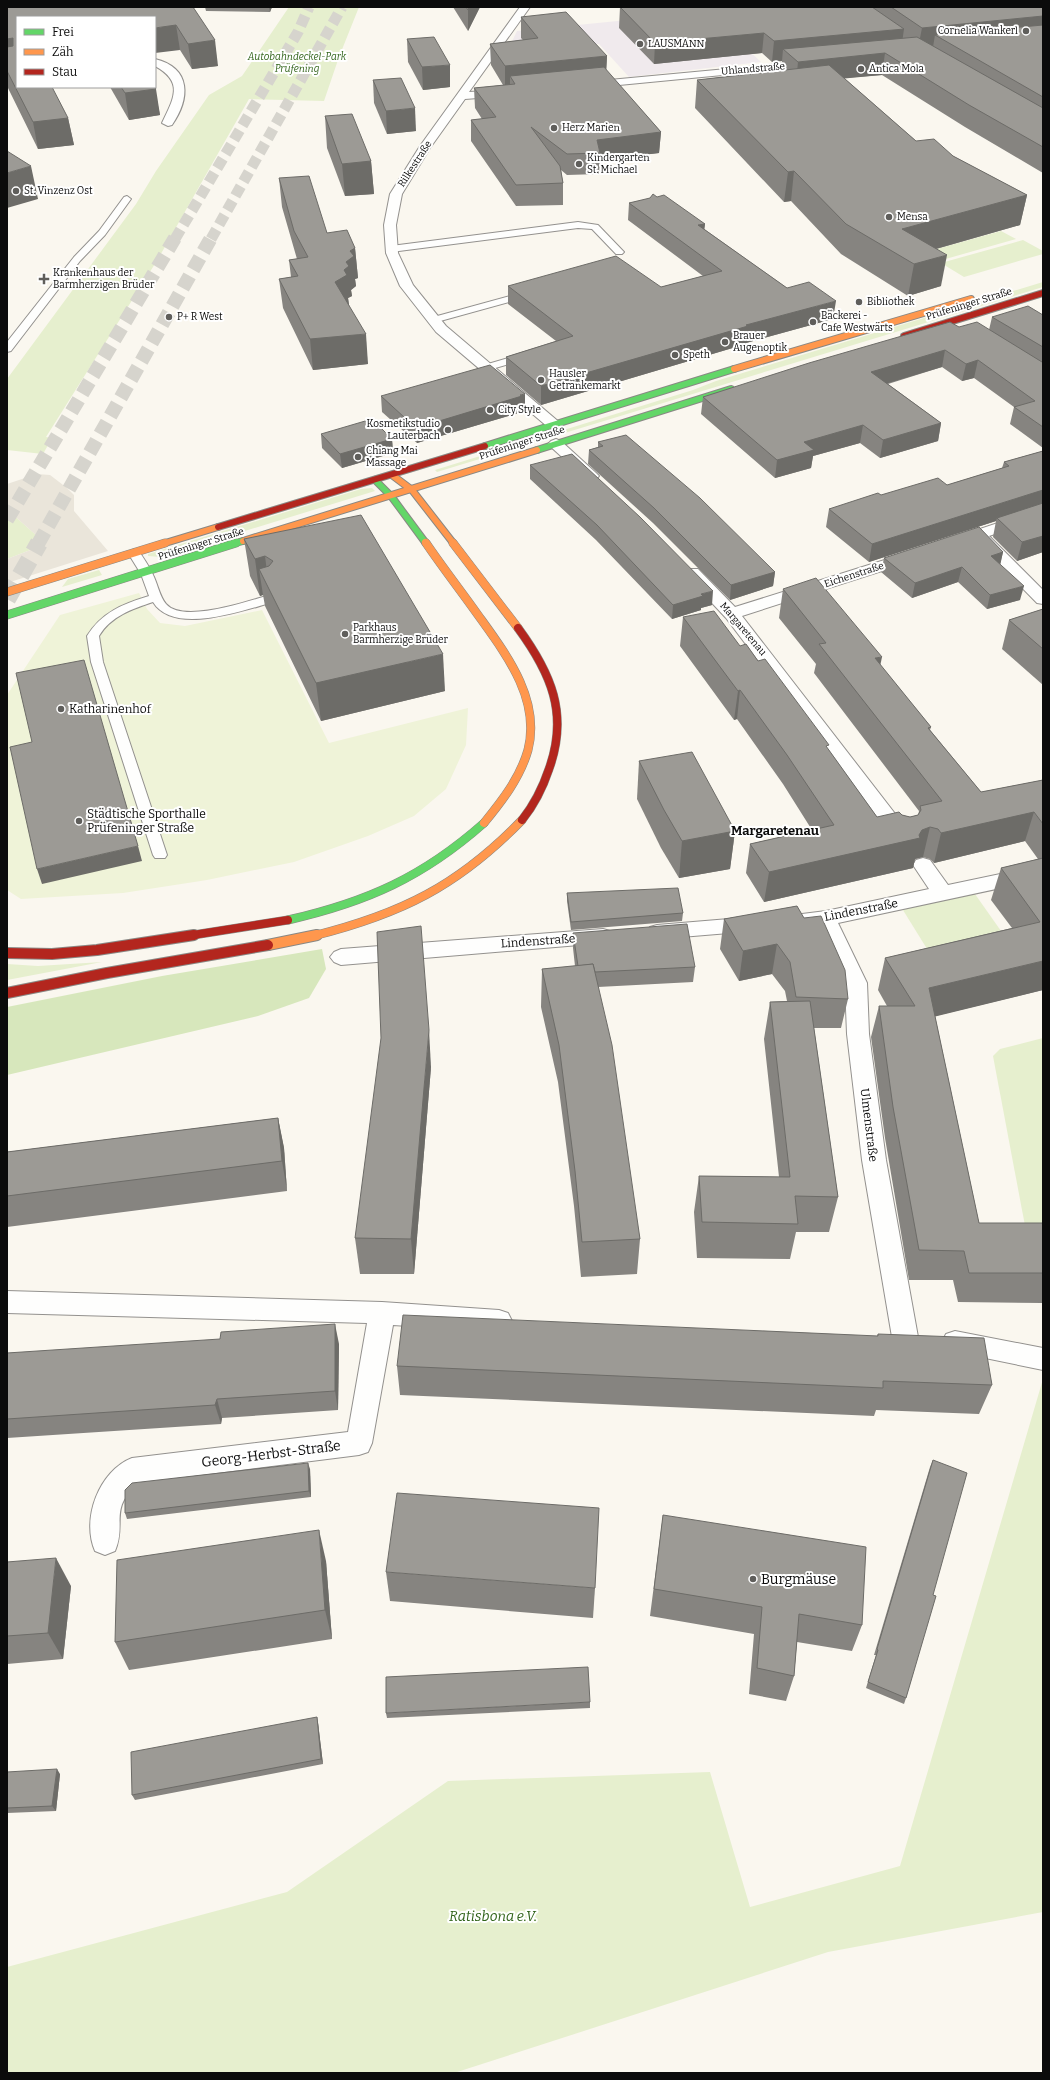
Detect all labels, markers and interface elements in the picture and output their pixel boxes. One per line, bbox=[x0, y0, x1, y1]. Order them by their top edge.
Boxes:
legend bbox=[16, 16, 156, 88]
text: Frei bbox=[52, 25, 74, 39]
place label: Cornelia Wankerl bbox=[938, 25, 1018, 37]
marker: Cornelia Wankerl bbox=[1021, 26, 1031, 36]
place label: LAUSMANN bbox=[648, 38, 705, 50]
marker: LAUSMANN bbox=[635, 39, 645, 49]
text: Zäh bbox=[52, 45, 74, 59]
park label: Autobahndeckel-Park Prüfening bbox=[247, 51, 347, 75]
street label: Uhlandstraße bbox=[721, 60, 785, 78]
place label: Antica Mola bbox=[869, 63, 924, 75]
marker: Antica Mola bbox=[856, 64, 866, 74]
text: Stau bbox=[52, 65, 78, 79]
place label: Herz Marien bbox=[562, 122, 620, 134]
marker: Herz Marien bbox=[549, 123, 559, 133]
street label: Rilkestraße bbox=[396, 139, 434, 189]
place label: Kindergarten St. Michael bbox=[587, 152, 650, 176]
marker: Kindergarten St. Michael bbox=[574, 159, 584, 169]
place label: St. Vinzenz Ost bbox=[24, 185, 93, 197]
marker: St. Vinzenz Ost bbox=[11, 186, 21, 196]
place label: Mensa bbox=[897, 211, 928, 223]
marker: Mensa bbox=[884, 212, 894, 222]
place label: Krankenhaus der Barmherzigen Brüder bbox=[53, 267, 155, 291]
marker: Krankenhaus der Barmherzigen Brüder bbox=[38, 273, 50, 285]
street label: Prüfeninger Straße bbox=[925, 285, 1013, 323]
place label: Bibliothek bbox=[867, 296, 915, 308]
marker: Bibliothek bbox=[854, 297, 864, 307]
place label: Bäckerei - Cafe Westwärts bbox=[821, 310, 893, 334]
place label: P+ R West bbox=[177, 311, 223, 323]
marker: P+ R West bbox=[164, 312, 174, 322]
marker: Bäckerei - Cafe Westwärts bbox=[808, 317, 818, 327]
place label: Brauer Augenoptik bbox=[733, 330, 788, 354]
marker: Brauer Augenoptik bbox=[720, 337, 730, 347]
place label: Speth bbox=[683, 349, 711, 361]
marker: Speth bbox=[670, 350, 680, 360]
place label: Hausler Getränkemarkt bbox=[549, 368, 621, 392]
marker: Hausler Getränkemarkt bbox=[536, 375, 546, 385]
place label: City Style bbox=[498, 404, 541, 416]
marker: City Style bbox=[485, 405, 495, 415]
place label: Kosmetikstudio Lauterbach bbox=[367, 418, 441, 442]
street label: Prüfeninger Straße bbox=[478, 424, 566, 462]
marker: Kosmetikstudio Lauterbach bbox=[443, 425, 453, 435]
place label: Chiang Mai Massage bbox=[366, 445, 418, 469]
marker: Chiang Mai Massage bbox=[353, 452, 363, 462]
street label: Prüfeninger Straße bbox=[157, 525, 245, 563]
street label: Eichenstraße bbox=[823, 560, 885, 590]
street label: Margaretenau bbox=[717, 600, 769, 658]
place label: Parkhaus Barmherzige Brüder bbox=[353, 622, 449, 646]
marker: Parkhaus Barmherzige Brüder bbox=[340, 629, 350, 639]
place label: Katharinenhof bbox=[69, 702, 152, 716]
marker: Katharinenhof bbox=[56, 704, 66, 714]
place label: Städtische Sporthalle Prüfeninger Straße bbox=[87, 807, 206, 835]
marker: Städtische Sporthalle Prüfeninger Straße bbox=[74, 816, 84, 826]
district label: Margaretenau bbox=[731, 823, 819, 838]
street label: Lindenstraße bbox=[823, 896, 899, 924]
street label: Lindenstraße bbox=[500, 931, 576, 951]
street label: Ulmenstraße bbox=[858, 1087, 880, 1163]
street label: Georg-Herbst-Straße bbox=[200, 1437, 342, 1471]
place label: Burgmäuse bbox=[761, 1571, 836, 1588]
marker: Burgmäuse bbox=[748, 1574, 758, 1584]
park label: Ratisbona e.V. bbox=[449, 1908, 537, 1925]

